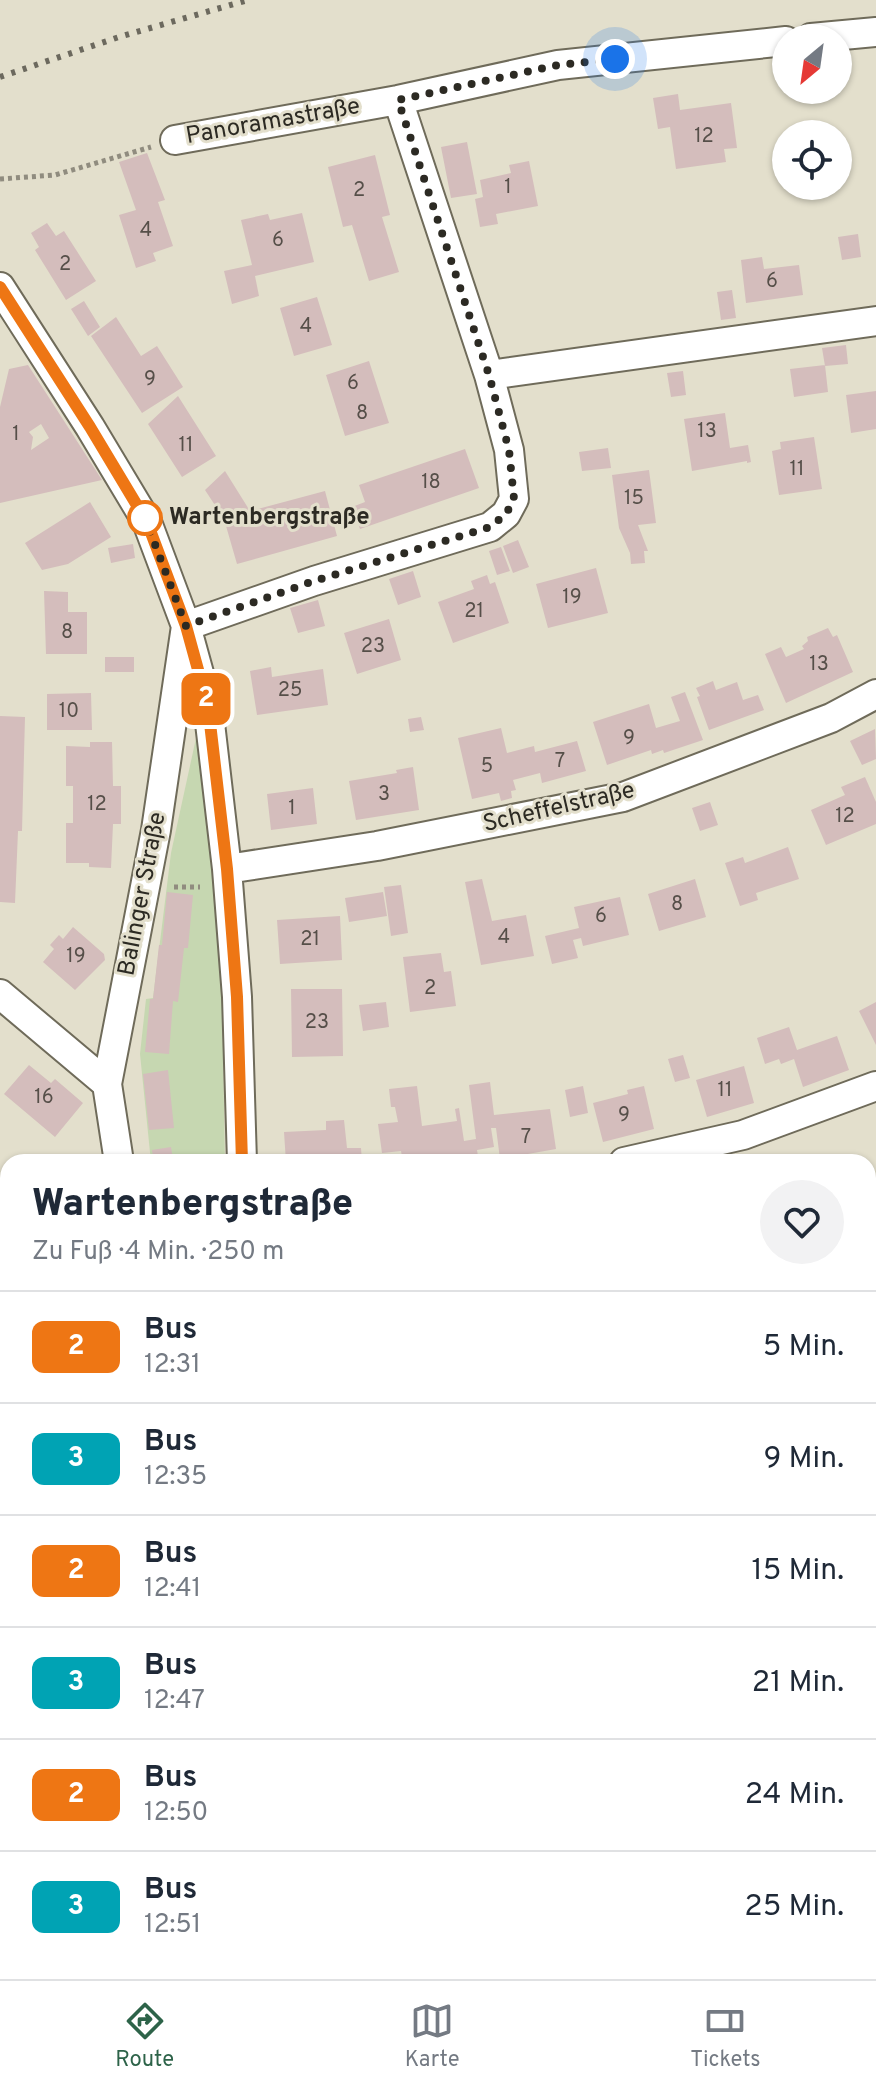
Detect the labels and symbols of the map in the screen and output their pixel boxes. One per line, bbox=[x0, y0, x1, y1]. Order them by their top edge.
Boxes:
north arrow bbox=[772, 24, 852, 104]
your location bbox=[595, 39, 635, 79]
street label: Panoramastraße bbox=[184, 92, 362, 152]
house number: 12 bbox=[694, 124, 714, 150]
house number: 1 bbox=[504, 175, 512, 201]
house number: 2 bbox=[353, 178, 365, 204]
house number: 4 bbox=[140, 218, 152, 244]
house number: 6 bbox=[272, 228, 284, 254]
house number: 2 bbox=[59, 252, 71, 278]
house number: 6 bbox=[766, 269, 778, 295]
house number: 4 bbox=[300, 314, 312, 340]
house number: 9 bbox=[144, 367, 156, 393]
house number: 6 bbox=[347, 371, 359, 397]
house number: 8 bbox=[356, 401, 368, 427]
house number: 13 bbox=[697, 419, 717, 445]
house number: 1 bbox=[12, 422, 20, 448]
house number: 11 bbox=[179, 433, 193, 459]
house number: 11 bbox=[790, 457, 804, 483]
house number: 18 bbox=[421, 470, 441, 496]
house number: 15 bbox=[624, 486, 644, 512]
marker: Wartenbergstraße bbox=[128, 501, 162, 535]
place label: Wartenbergstraße bbox=[169, 503, 370, 533]
house number: 19 bbox=[562, 585, 582, 611]
house number: 21 bbox=[464, 599, 484, 625]
house number: 8 bbox=[61, 620, 73, 646]
house number: 23 bbox=[361, 634, 385, 660]
house number: 13 bbox=[809, 652, 829, 678]
line badge: 2 bbox=[180, 673, 232, 725]
house number: 25 bbox=[278, 678, 302, 704]
house number: 10 bbox=[59, 699, 79, 725]
house number: 9 bbox=[623, 726, 635, 752]
house number: 7 bbox=[555, 749, 565, 775]
house number: 5 bbox=[481, 754, 493, 780]
street label: Scheffelstraße bbox=[480, 776, 638, 840]
house number: 3 bbox=[378, 782, 390, 808]
house number: 12 bbox=[87, 792, 107, 818]
house number: 1 bbox=[288, 796, 296, 822]
house number: 12 bbox=[835, 804, 855, 830]
street label: Balinger Straße bbox=[112, 810, 174, 978]
house number: 8 bbox=[671, 892, 683, 918]
house number: 6 bbox=[595, 904, 607, 930]
house number: 4 bbox=[498, 925, 510, 951]
house number: 21 bbox=[300, 927, 320, 953]
house number: 19 bbox=[66, 944, 86, 970]
house number: 2 bbox=[424, 976, 436, 1002]
house number: 23 bbox=[305, 1010, 329, 1036]
house number: 11 bbox=[718, 1078, 732, 1104]
house number: 16 bbox=[34, 1085, 54, 1111]
house number: 9 bbox=[618, 1103, 630, 1129]
house number: 7 bbox=[521, 1125, 531, 1151]

